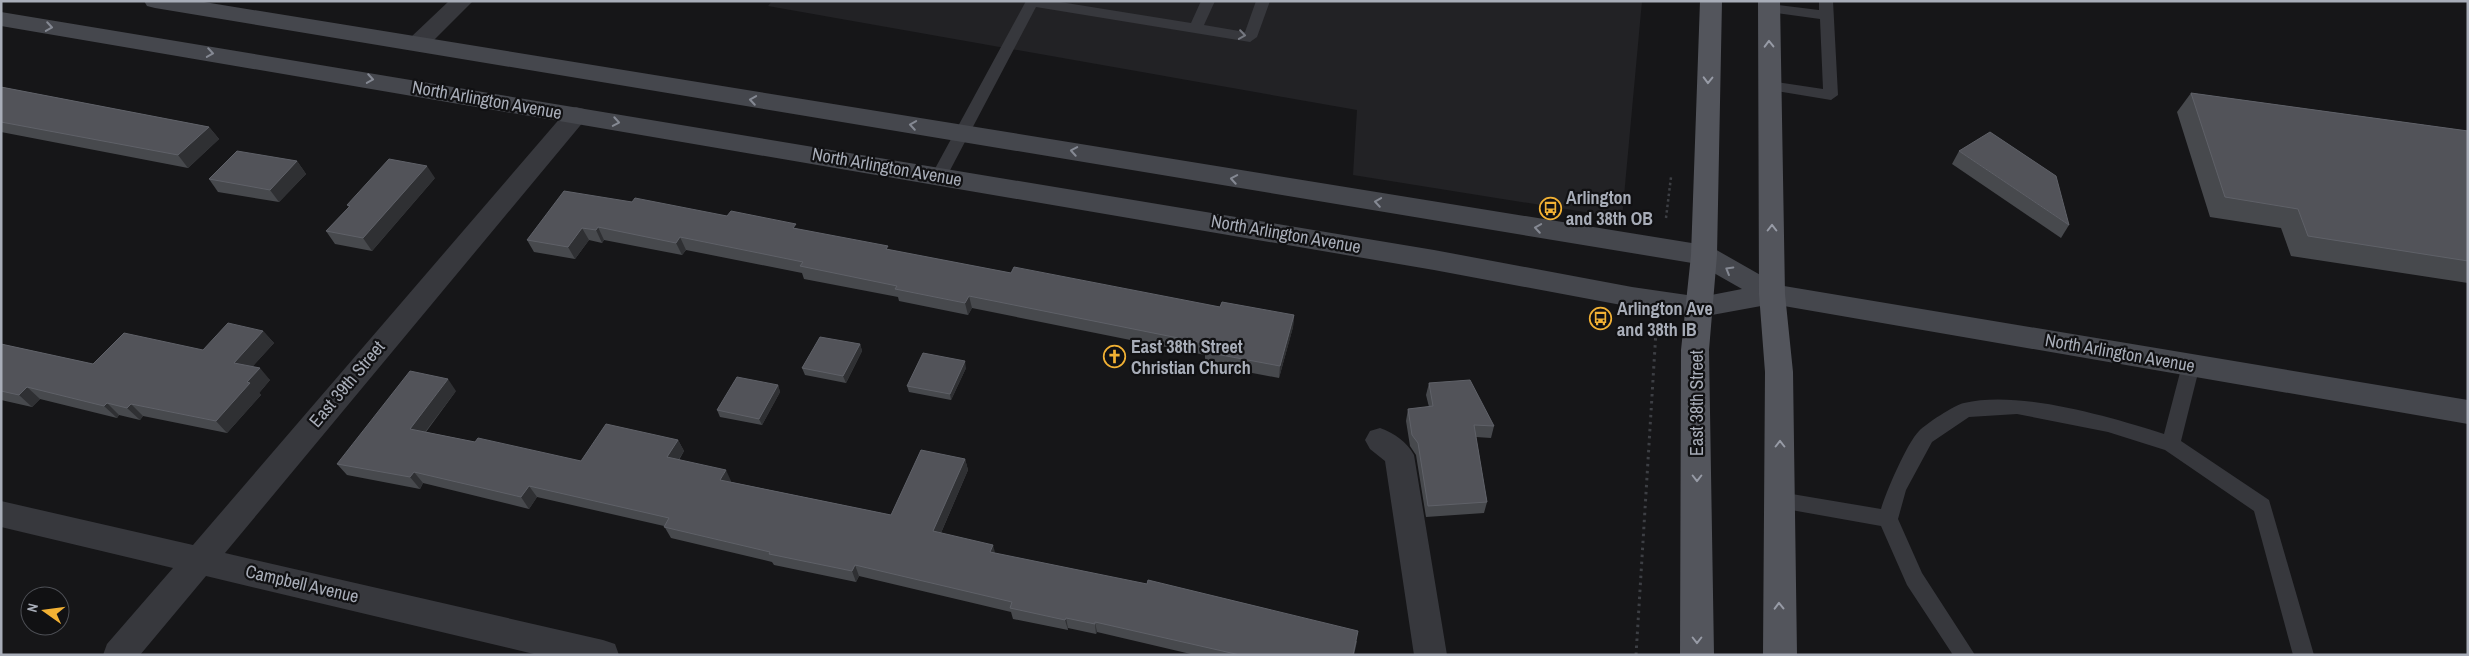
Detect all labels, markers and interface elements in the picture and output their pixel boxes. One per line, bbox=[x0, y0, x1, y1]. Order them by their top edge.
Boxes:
one-way arrow bbox=[45, 21, 54, 31]
one-way arrow bbox=[1238, 29, 1246, 40]
one-way arrow bbox=[1764, 39, 1775, 47]
one-way arrow bbox=[206, 47, 214, 58]
one-way arrow bbox=[366, 74, 374, 84]
street label: North Arlington Avenue bbox=[410, 74, 564, 125]
one-way arrow bbox=[1702, 76, 1713, 84]
one-way arrow bbox=[749, 95, 757, 105]
one-way arrow bbox=[612, 116, 621, 126]
one-way arrow bbox=[909, 120, 918, 130]
street label: North Arlington Avenue bbox=[810, 141, 964, 192]
one-way arrow bbox=[1069, 147, 1078, 157]
one-way arrow bbox=[1230, 174, 1238, 184]
place label: Arlington and 38th OB bbox=[1566, 185, 1653, 231]
bus stop icon: Arlington and 38th OB bbox=[1538, 196, 1562, 220]
one-way arrow bbox=[1373, 197, 1381, 208]
street label: North Arlington Avenue bbox=[1209, 208, 1363, 259]
one-way arrow bbox=[1534, 223, 1543, 233]
one-way arrow bbox=[1767, 224, 1777, 232]
one-way arrow bbox=[1726, 266, 1735, 276]
place label: Arlington Ave and 38th IB bbox=[1617, 296, 1713, 342]
bus stop icon: Arlington Ave and 38th IB bbox=[1589, 307, 1613, 331]
street label: North Arlington Avenue bbox=[2043, 327, 2197, 378]
place label: East 38th Street Christian Church bbox=[1131, 334, 1251, 380]
street label: East 39th Street bbox=[303, 335, 390, 432]
church icon: East 38th Street Christian Church bbox=[1103, 345, 1127, 369]
street label: East 38th Street bbox=[1684, 350, 1709, 456]
one-way arrow bbox=[1775, 439, 1785, 447]
one-way arrow bbox=[1691, 474, 1702, 482]
street label: Campbell Avenue bbox=[243, 558, 361, 609]
north arrow bbox=[20, 586, 70, 636]
text: N bbox=[23, 602, 42, 614]
one-way arrow bbox=[1774, 602, 1784, 610]
one-way arrow bbox=[1692, 636, 1702, 644]

